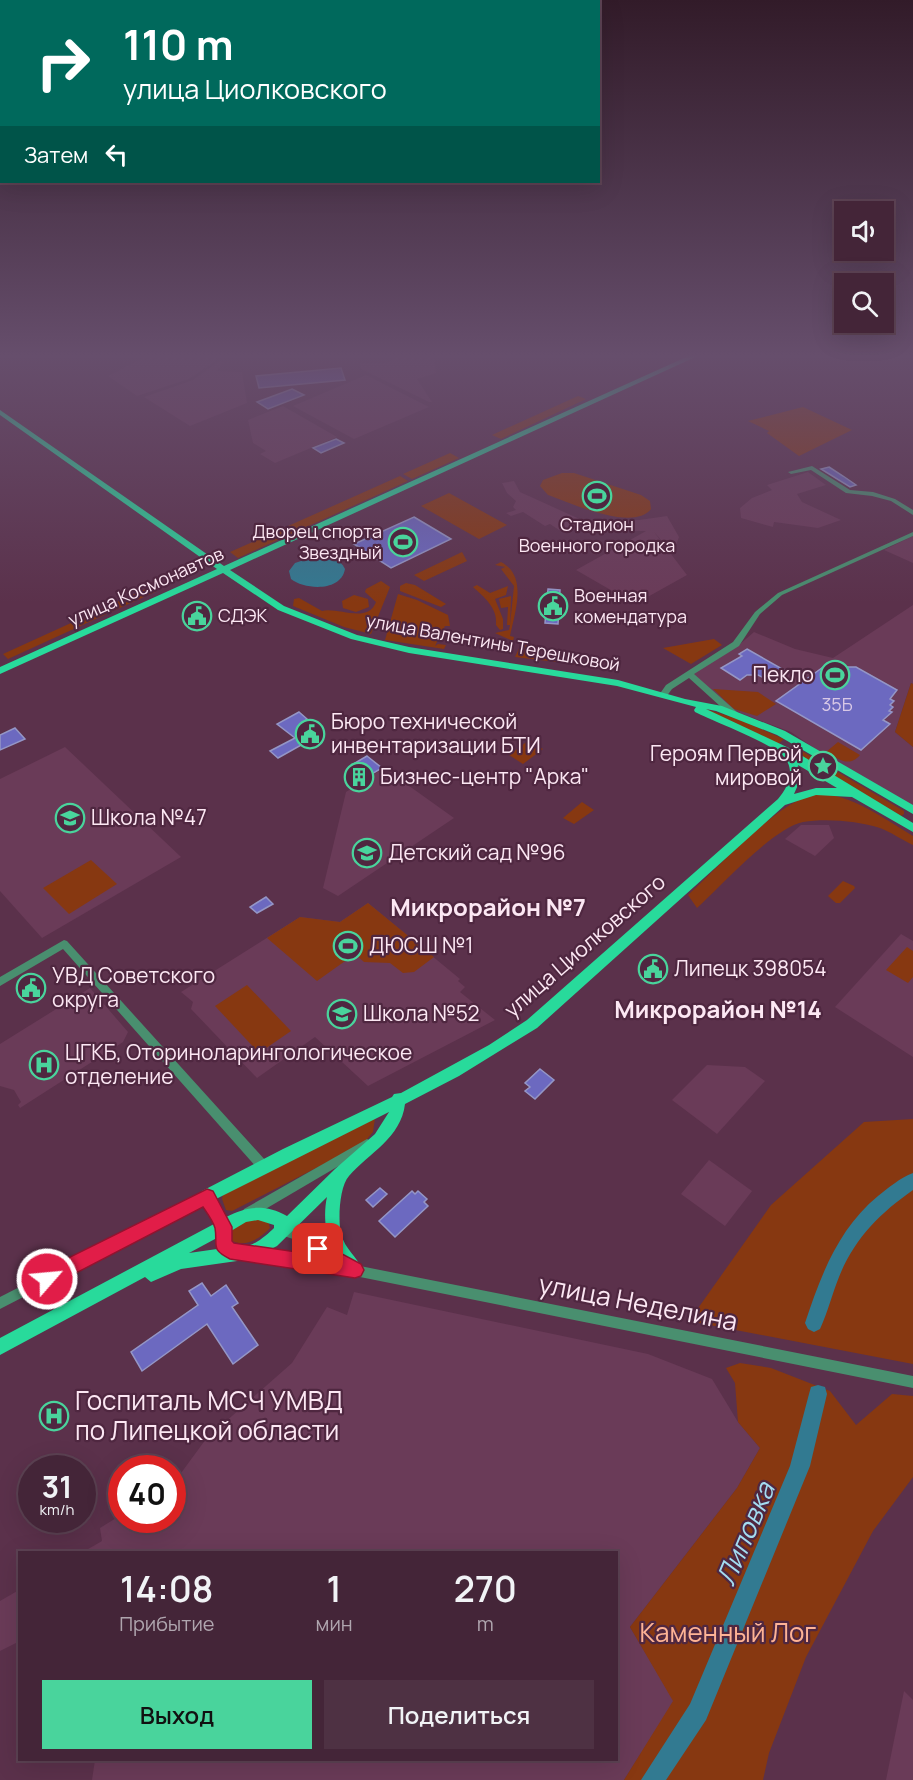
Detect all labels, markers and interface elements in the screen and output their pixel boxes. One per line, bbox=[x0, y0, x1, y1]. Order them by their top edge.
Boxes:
text: 110 m bbox=[123, 15, 234, 73]
icon: right bbox=[24, 24, 102, 102]
text: улица Циолковского bbox=[123, 70, 387, 107]
icon: left bbox=[100, 138, 133, 171]
text: Затем bbox=[24, 140, 88, 170]
map controls bbox=[834, 201, 894, 333]
button: sound bbox=[834, 201, 894, 261]
button: search bbox=[834, 273, 894, 333]
sports icon: Стадион Военного городка bbox=[581, 480, 613, 512]
place label: Стадион Военного городка bbox=[519, 512, 675, 557]
place label: Дворец спорта Звездный bbox=[252, 519, 382, 564]
sports icon: Дворец спорта Звездный bbox=[387, 526, 419, 558]
street label: улица Космонавтов bbox=[64, 541, 227, 631]
place label: Военная комендатура bbox=[574, 583, 687, 628]
public building icon: Военная комендатура bbox=[537, 590, 569, 622]
public building icon: СДЭК bbox=[181, 600, 213, 632]
place label: СДЭК bbox=[218, 603, 267, 627]
street label: улица Валентины Терешковой bbox=[364, 608, 622, 676]
sports icon: Пекло bbox=[819, 659, 851, 691]
place label: Пекло bbox=[752, 660, 814, 688]
house number: 35Б bbox=[821, 692, 853, 716]
place label: Бюро технической инвентаризации БТИ bbox=[331, 707, 541, 759]
public building icon: Бюро технической инвентаризации БТИ bbox=[294, 718, 326, 750]
place label: Героям Первой мировой bbox=[650, 739, 802, 791]
place icon: Героям Первой мировой bbox=[807, 750, 839, 782]
building icon: Бизнес-центр "Арка" bbox=[343, 761, 375, 793]
place label: Бизнес-центр "Арка" bbox=[380, 762, 589, 790]
school or university icon: Школа №47 bbox=[54, 802, 86, 834]
place label: Школа №47 bbox=[91, 803, 207, 831]
school or university icon: Детский сад №96 bbox=[351, 837, 383, 869]
place label: Детский сад №96 bbox=[388, 838, 565, 866]
street label: улица Циолковского bbox=[498, 867, 671, 1023]
district label: Микрорайон №7 bbox=[390, 890, 586, 923]
sports icon: ДЮСШ №1 bbox=[332, 930, 364, 962]
place label: ДЮСШ №1 bbox=[369, 931, 473, 959]
public building icon: Липецк 398054 bbox=[637, 953, 669, 985]
place label: Липецк 398054 bbox=[674, 954, 827, 982]
place label: УВД Советского округа bbox=[52, 961, 215, 1013]
public building icon: УВД Советского округа bbox=[15, 972, 47, 1004]
district label: Микрорайон №14 bbox=[614, 992, 822, 1025]
school or university icon: Школа №52 bbox=[326, 998, 358, 1030]
place label: Школа №52 bbox=[363, 999, 479, 1027]
place label: ЦГКБ, Оториноларингологическое отделение bbox=[65, 1038, 412, 1090]
hospital icon: ЦГКБ, Оториноларингологическое отделение bbox=[28, 1049, 60, 1081]
pin bbox=[292, 1223, 343, 1274]
icon: arrive bbox=[301, 1232, 334, 1265]
position arrow bbox=[15, 1247, 79, 1311]
street label: улица Неделина bbox=[536, 1265, 741, 1339]
place label: Госпиталь МСЧ УМВД по Липецкой области bbox=[75, 1382, 343, 1448]
hospital icon: Госпиталь МСЧ УМВД по Липецкой области bbox=[38, 1400, 70, 1432]
speed limit sign: 40 bbox=[108, 1455, 186, 1533]
text: 31 bbox=[42, 1466, 72, 1507]
water label: Липовка bbox=[706, 1474, 784, 1591]
text: km/h bbox=[40, 1499, 74, 1520]
text: 14:08 bbox=[120, 1564, 214, 1613]
text: 1 bbox=[327, 1564, 342, 1613]
text: 270 bbox=[454, 1564, 517, 1613]
text: Прибытие bbox=[119, 1610, 214, 1637]
text: мин bbox=[316, 1610, 353, 1637]
text: m bbox=[477, 1610, 494, 1637]
park label: Каменный Лог bbox=[640, 1614, 816, 1650]
button: Выход bbox=[42, 1680, 312, 1749]
button: Поделиться bbox=[324, 1680, 594, 1749]

